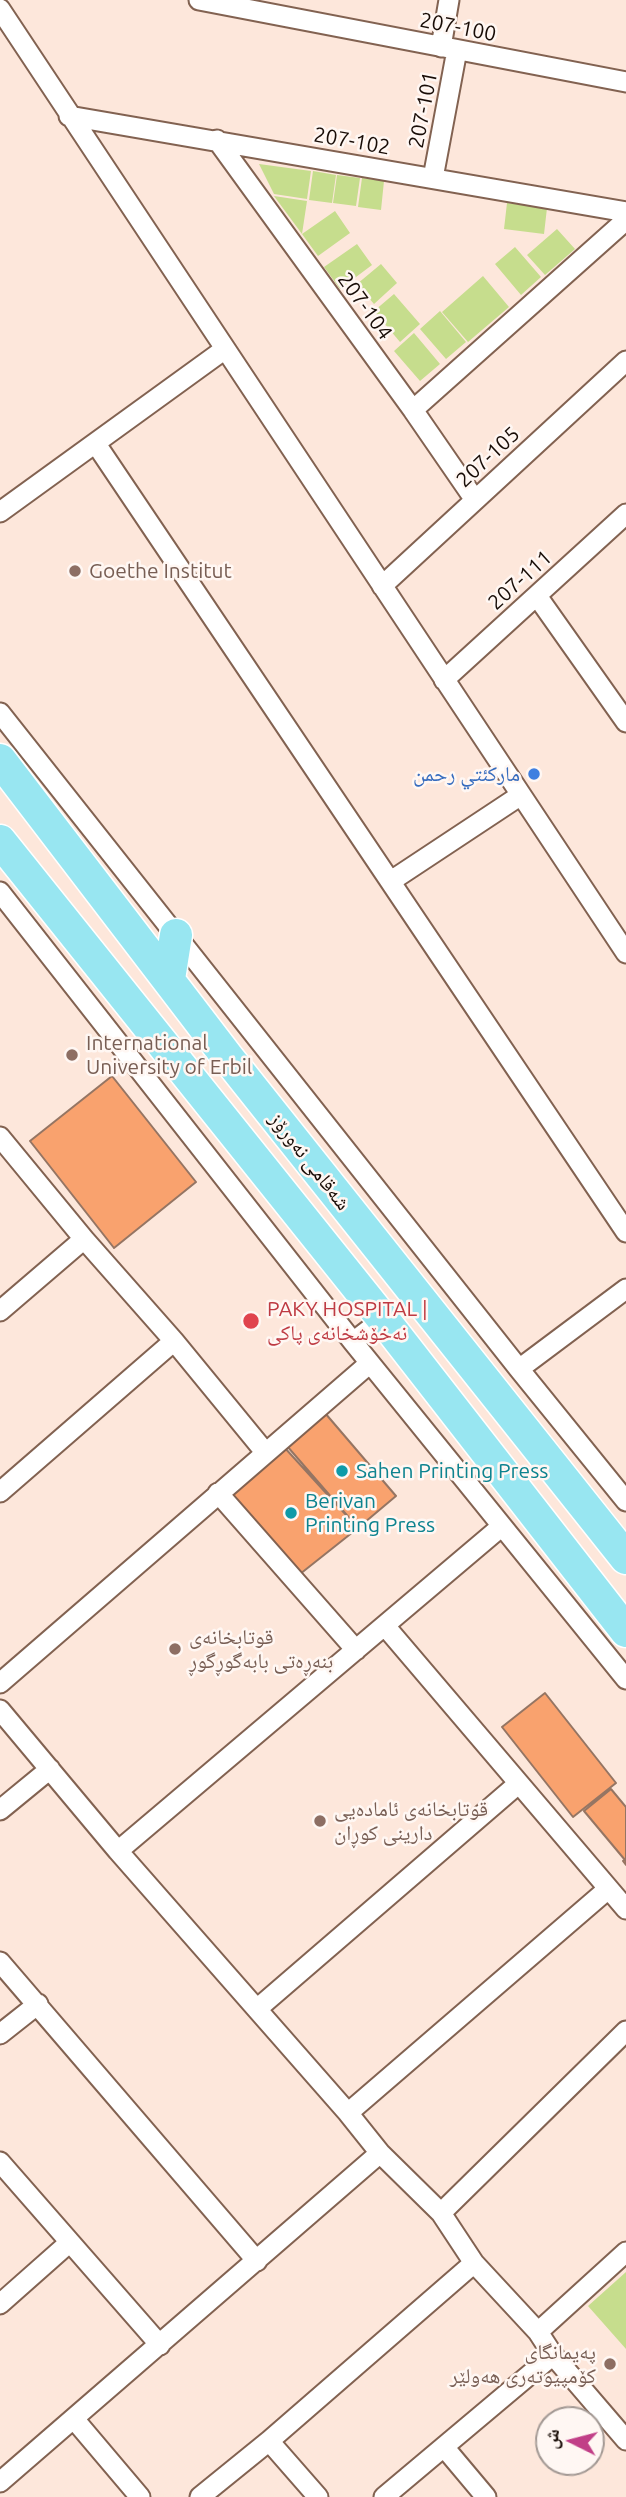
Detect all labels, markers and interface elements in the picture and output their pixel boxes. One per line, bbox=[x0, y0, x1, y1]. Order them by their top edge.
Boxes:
street label: 207-100 bbox=[418, 7, 498, 47]
street label: 207-101 bbox=[403, 70, 443, 150]
street label: 207-102 bbox=[312, 122, 392, 160]
street label: 207-104 bbox=[332, 267, 398, 345]
street label: 207-105 bbox=[451, 421, 525, 493]
street label: 207-111 bbox=[483, 545, 557, 615]
place label: Goethe Institut bbox=[89, 558, 232, 584]
marker: Goethe Institut bbox=[67, 563, 83, 579]
place label: ماركئتي رحمن bbox=[413, 761, 520, 787]
marker: ماركئتي رحمن bbox=[526, 766, 542, 782]
place label: International University of Erbil bbox=[86, 1030, 252, 1080]
marker: International University of Erbil bbox=[64, 1047, 80, 1063]
street label: شەقامی نەورۆز bbox=[264, 1107, 356, 1215]
place label: PAKY HOSPITAL | نەخۆشخانەی پاکی bbox=[267, 1296, 428, 1346]
marker: PAKY HOSPITAL | نەخۆشخانەی پاکی bbox=[241, 1311, 261, 1331]
place label: Sahen Printing Press bbox=[356, 1458, 548, 1484]
marker: Sahen Printing Press bbox=[334, 1463, 350, 1479]
place label: Berivan Printing Press bbox=[305, 1488, 435, 1538]
marker: Berivan Printing Press bbox=[283, 1505, 299, 1521]
place label: قوتابخانەی بنەڕەتی بابەگوڕگوڕ bbox=[189, 1624, 333, 1674]
marker: قوتابخانەی بنەڕەتی بابەگوڕگوڕ bbox=[167, 1641, 183, 1657]
place label: قوتابخانەی ئامادەیی دارینی کوڕان bbox=[334, 1796, 488, 1846]
marker: قوتابخانەی ئامادەیی دارینی کوڕان bbox=[312, 1813, 328, 1829]
place label: پەیمانگای کۆمپیوتەری هەولێر bbox=[450, 2339, 596, 2389]
marker: پەیمانگای کۆمپیوتەری هەولێر bbox=[602, 2356, 618, 2372]
north arrow bbox=[535, 2406, 605, 2476]
text: ش bbox=[539, 2428, 563, 2450]

